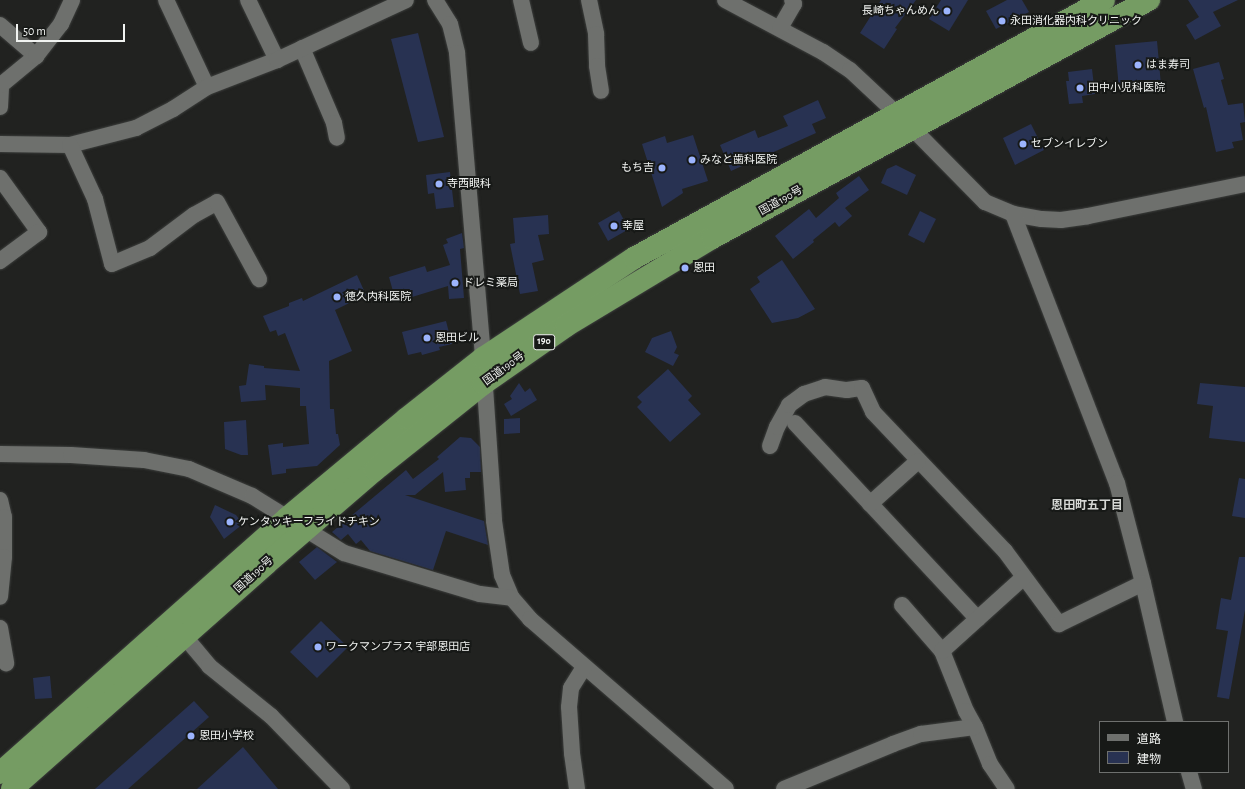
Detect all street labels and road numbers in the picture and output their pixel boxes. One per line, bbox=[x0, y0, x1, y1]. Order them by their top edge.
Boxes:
street label: 国道190号 bbox=[757, 184, 805, 218]
road number: 190 bbox=[533, 334, 555, 350]
street label: 国道190号 bbox=[481, 350, 527, 388]
street label: 国道190号 bbox=[232, 554, 276, 596]

